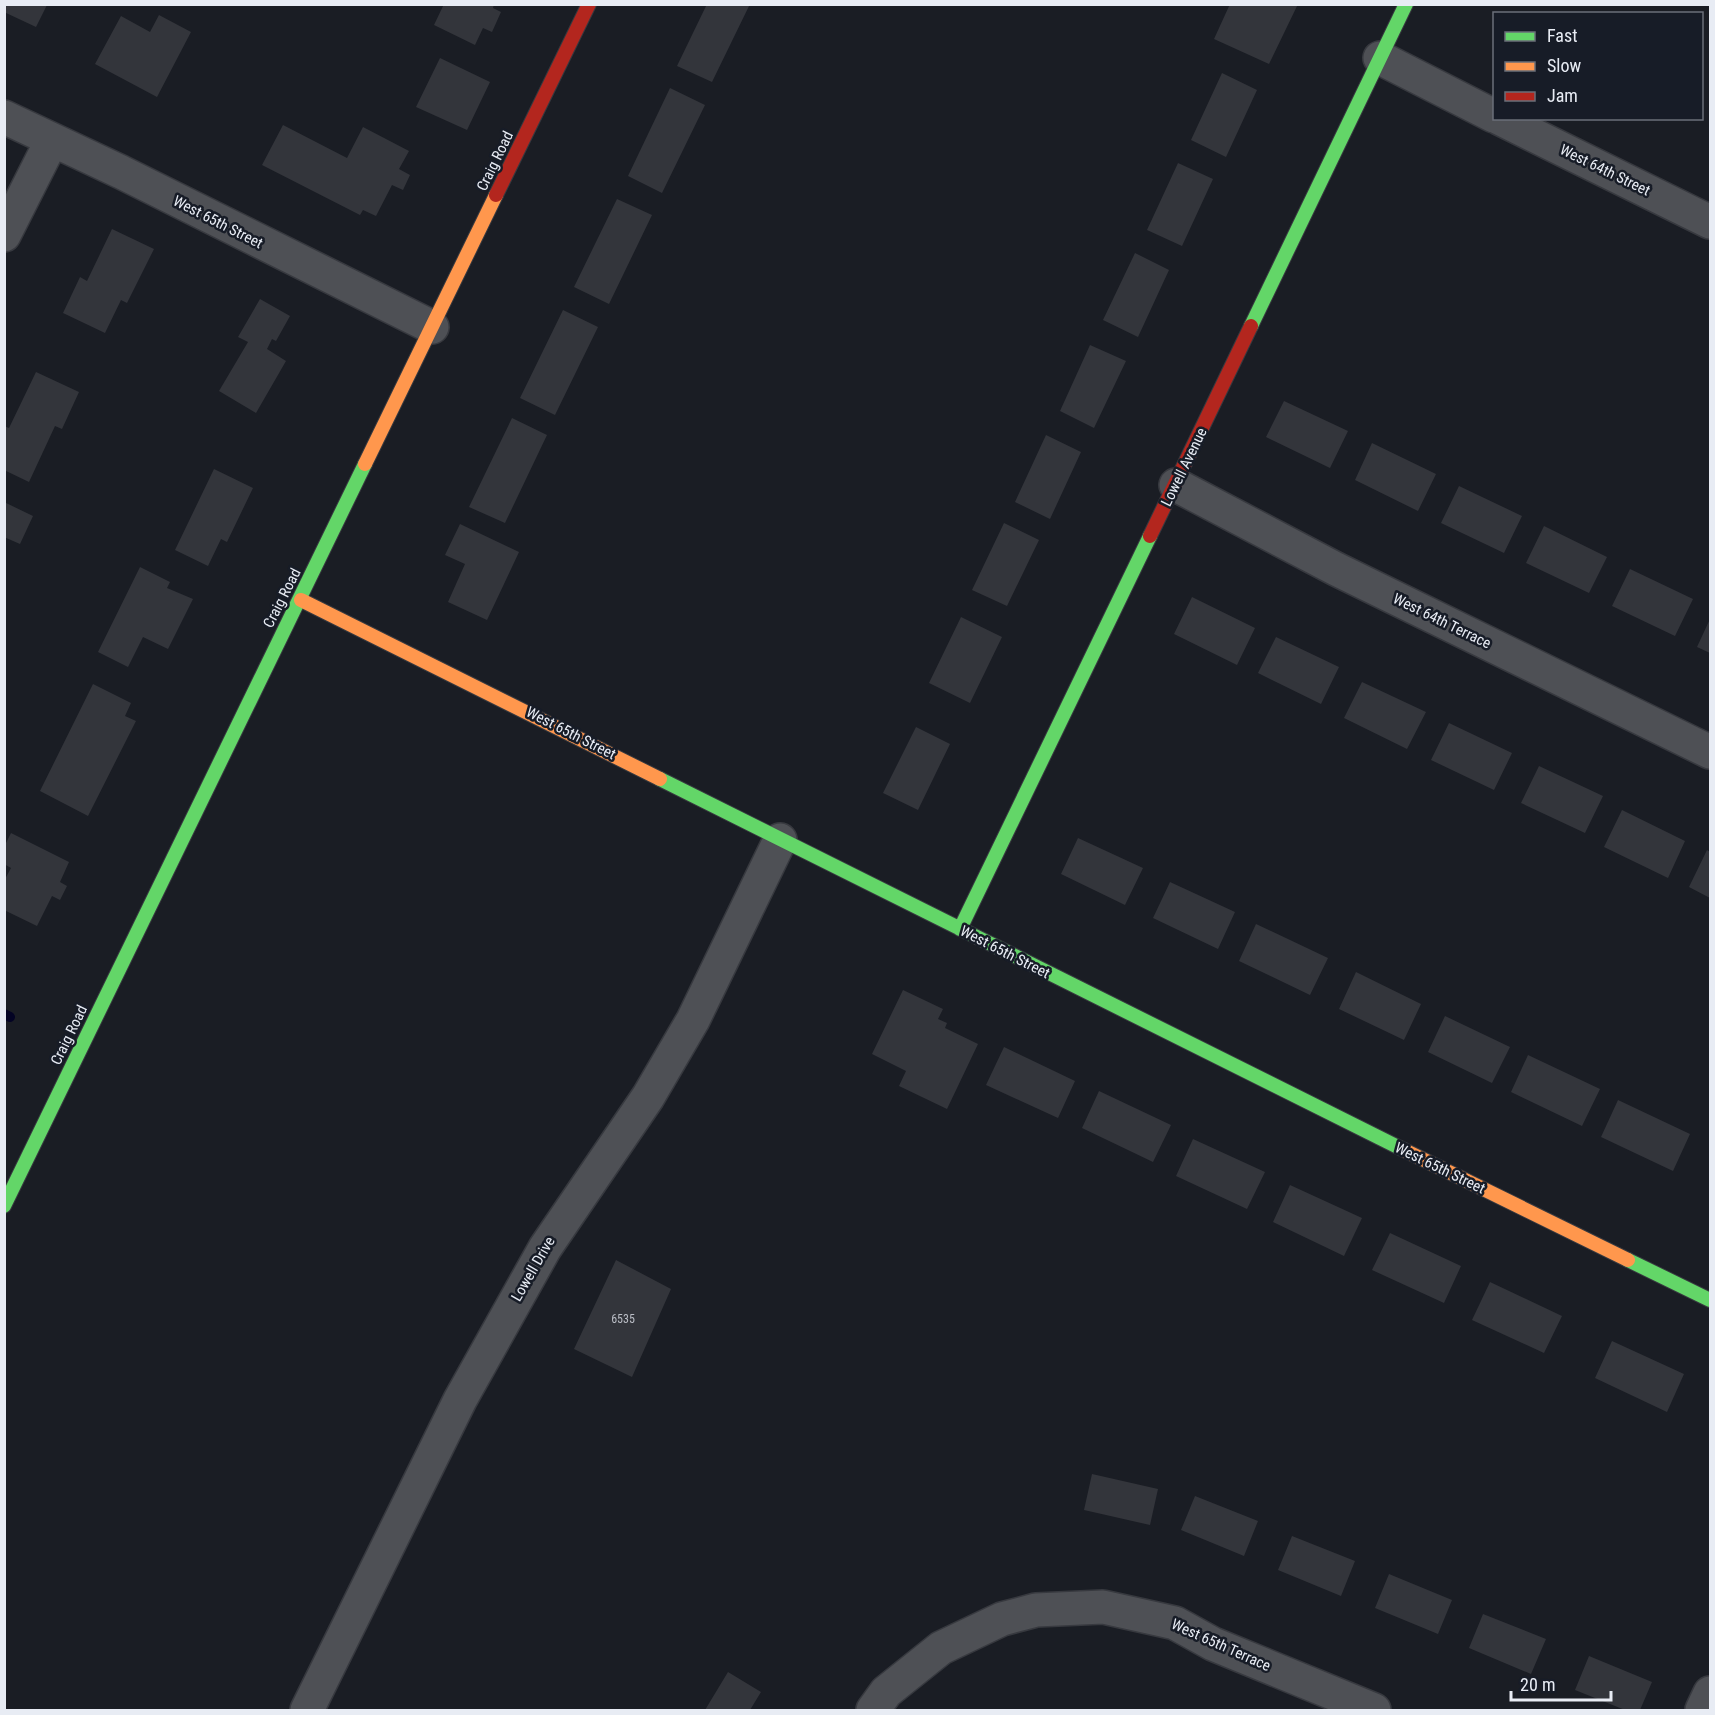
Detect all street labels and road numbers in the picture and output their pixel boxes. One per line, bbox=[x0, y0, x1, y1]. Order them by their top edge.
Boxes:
street label: Craig Road bbox=[473, 128, 517, 194]
street label: West 64th Street bbox=[1557, 140, 1653, 200]
street label: West 65th Street bbox=[170, 192, 266, 252]
street label: Lowell Avenue bbox=[1157, 425, 1211, 509]
street label: Craig Road bbox=[259, 565, 305, 631]
street label: West 64th Terrace bbox=[1390, 590, 1494, 652]
street label: West 65th Street bbox=[523, 703, 619, 763]
street label: West 65th Street bbox=[957, 922, 1053, 982]
street label: Craig Road bbox=[47, 1002, 91, 1068]
street label: West 65th Street bbox=[1392, 1138, 1488, 1198]
street label: Lowell Drive bbox=[507, 1233, 559, 1305]
street label: West 65th Terrace bbox=[1169, 1615, 1273, 1675]

